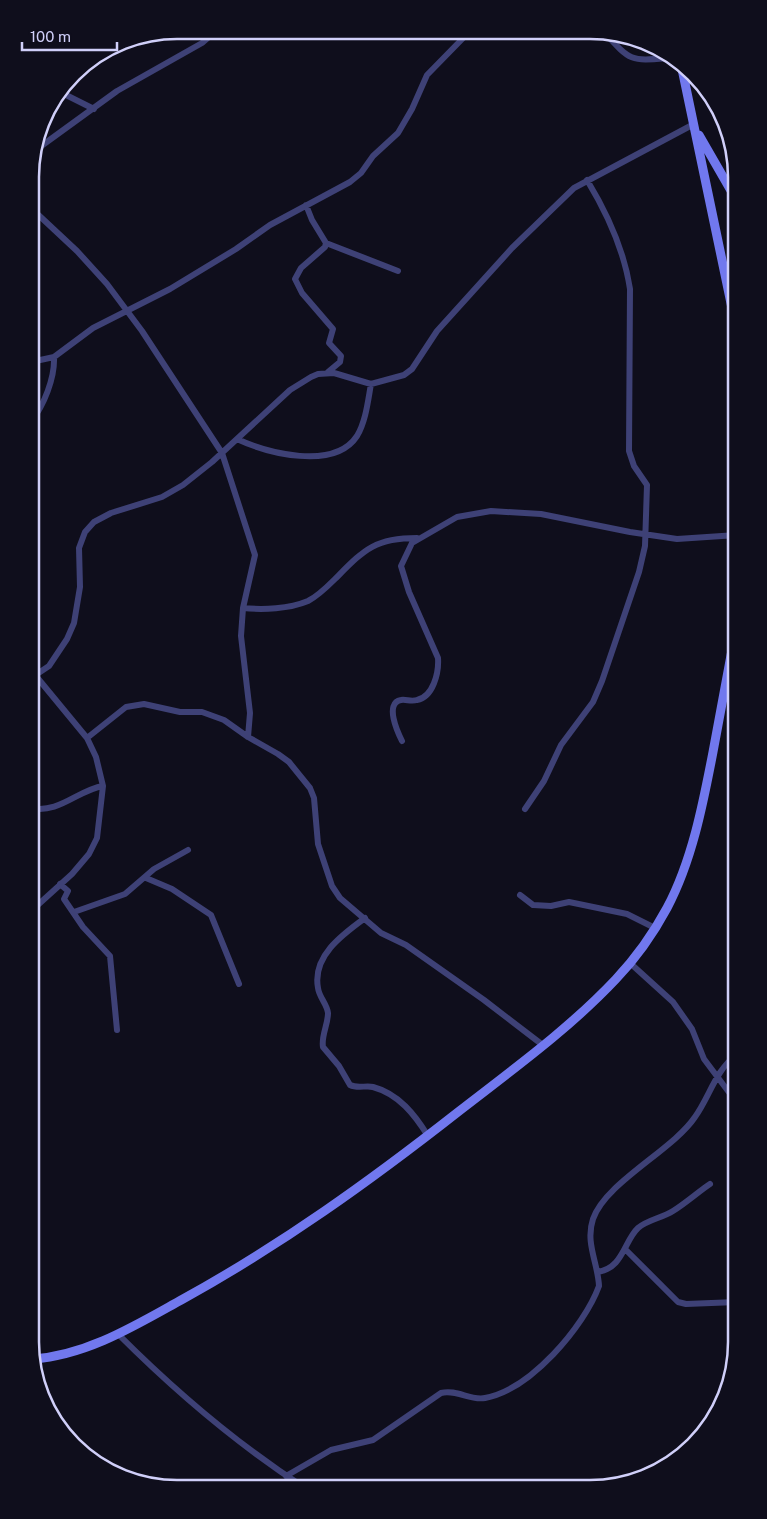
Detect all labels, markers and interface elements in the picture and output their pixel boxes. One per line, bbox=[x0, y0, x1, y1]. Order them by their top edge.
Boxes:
scale bar bbox=[22, 20, 118, 52]
text: 100 m bbox=[30, 28, 71, 45]

